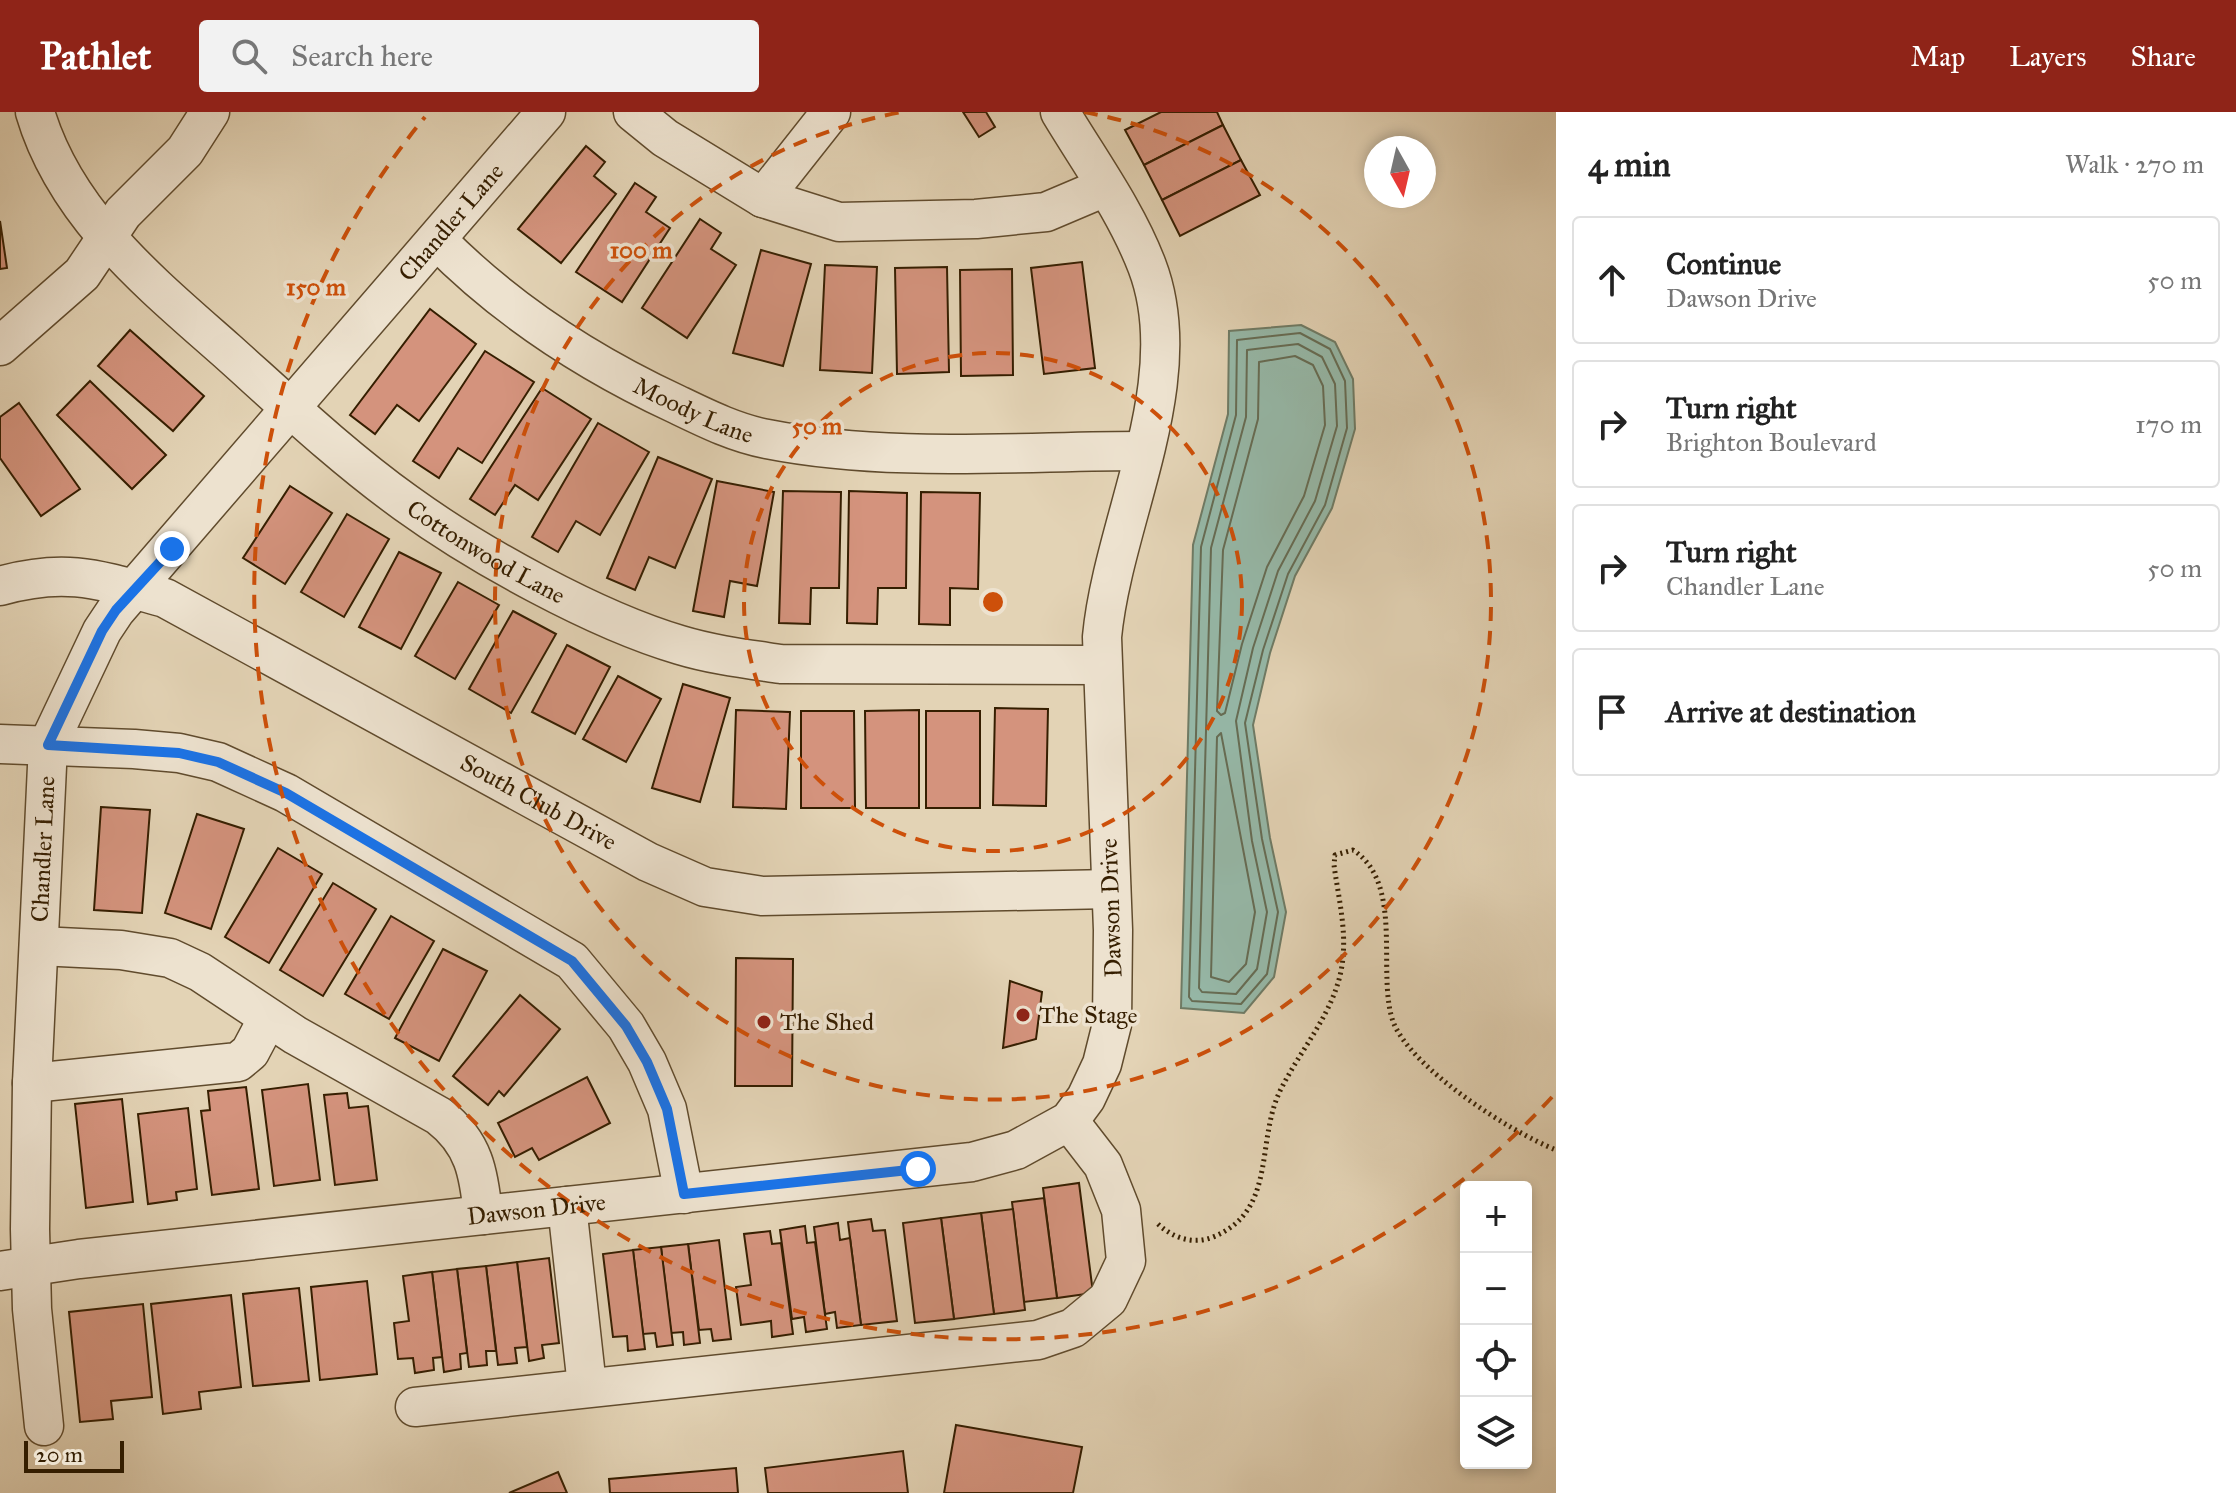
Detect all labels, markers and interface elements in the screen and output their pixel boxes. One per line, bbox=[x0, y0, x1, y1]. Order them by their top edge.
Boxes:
search box bbox=[199, 20, 759, 92]
text: Pathlet bbox=[40, 33, 151, 79]
icon: search bbox=[227, 34, 271, 78]
text: Search here bbox=[291, 38, 433, 74]
text: Map bbox=[1910, 39, 1965, 74]
text: Layers bbox=[2009, 39, 2087, 74]
text: Share bbox=[2131, 39, 2196, 74]
north arrow bbox=[1364, 136, 1436, 208]
text: 4 min bbox=[1588, 144, 1671, 185]
text: Walk · 270 m bbox=[2065, 148, 2204, 180]
street label: Chandler Lane bbox=[392, 157, 510, 287]
text: 100 m bbox=[610, 235, 673, 265]
text: Continue bbox=[1666, 246, 1781, 282]
icon: ahead bbox=[1590, 258, 1634, 302]
text: 50 m bbox=[2147, 264, 2202, 296]
text: 150 m bbox=[286, 272, 347, 302]
text: Dawson Drive bbox=[1666, 282, 1817, 314]
street label: Moody Lane bbox=[628, 371, 757, 450]
text: Turn right bbox=[1666, 390, 1797, 426]
icon: right bbox=[1590, 402, 1634, 446]
text: 170 m bbox=[2135, 408, 2202, 440]
text: 50 m bbox=[792, 411, 843, 441]
text: Brighton Boulevard bbox=[1666, 426, 1877, 458]
street label: Cottonwood Lane bbox=[401, 493, 570, 611]
route end bbox=[154, 531, 190, 567]
text: Turn right bbox=[1666, 534, 1797, 570]
icon: right bbox=[1590, 546, 1634, 590]
text: 50 m bbox=[2147, 552, 2202, 584]
text: Chandler Lane bbox=[1666, 570, 1824, 602]
centre of rings bbox=[979, 588, 1007, 616]
icon: arrive bbox=[1590, 690, 1634, 734]
text: Arrive at destination bbox=[1666, 694, 1916, 730]
street label: South Club Drive bbox=[455, 747, 622, 857]
street label: Chandler Lane bbox=[25, 775, 62, 923]
street label: Dawson Drive bbox=[1094, 838, 1128, 978]
place label: The Stage bbox=[1039, 1000, 1138, 1030]
marker: The Stage bbox=[1014, 1006, 1032, 1024]
place label: The Shed bbox=[780, 1007, 874, 1037]
marker: The Shed bbox=[755, 1013, 773, 1031]
route start bbox=[900, 1151, 936, 1187]
map controls bbox=[1460, 1181, 1532, 1469]
button: + bbox=[1460, 1181, 1532, 1253]
street label: Dawson Drive bbox=[465, 1187, 607, 1232]
button: − bbox=[1460, 1253, 1532, 1325]
button: locate bbox=[1460, 1325, 1532, 1397]
button: layers bbox=[1460, 1397, 1532, 1469]
scale bar bbox=[24, 1437, 124, 1473]
text: 20 m bbox=[36, 1441, 83, 1468]

